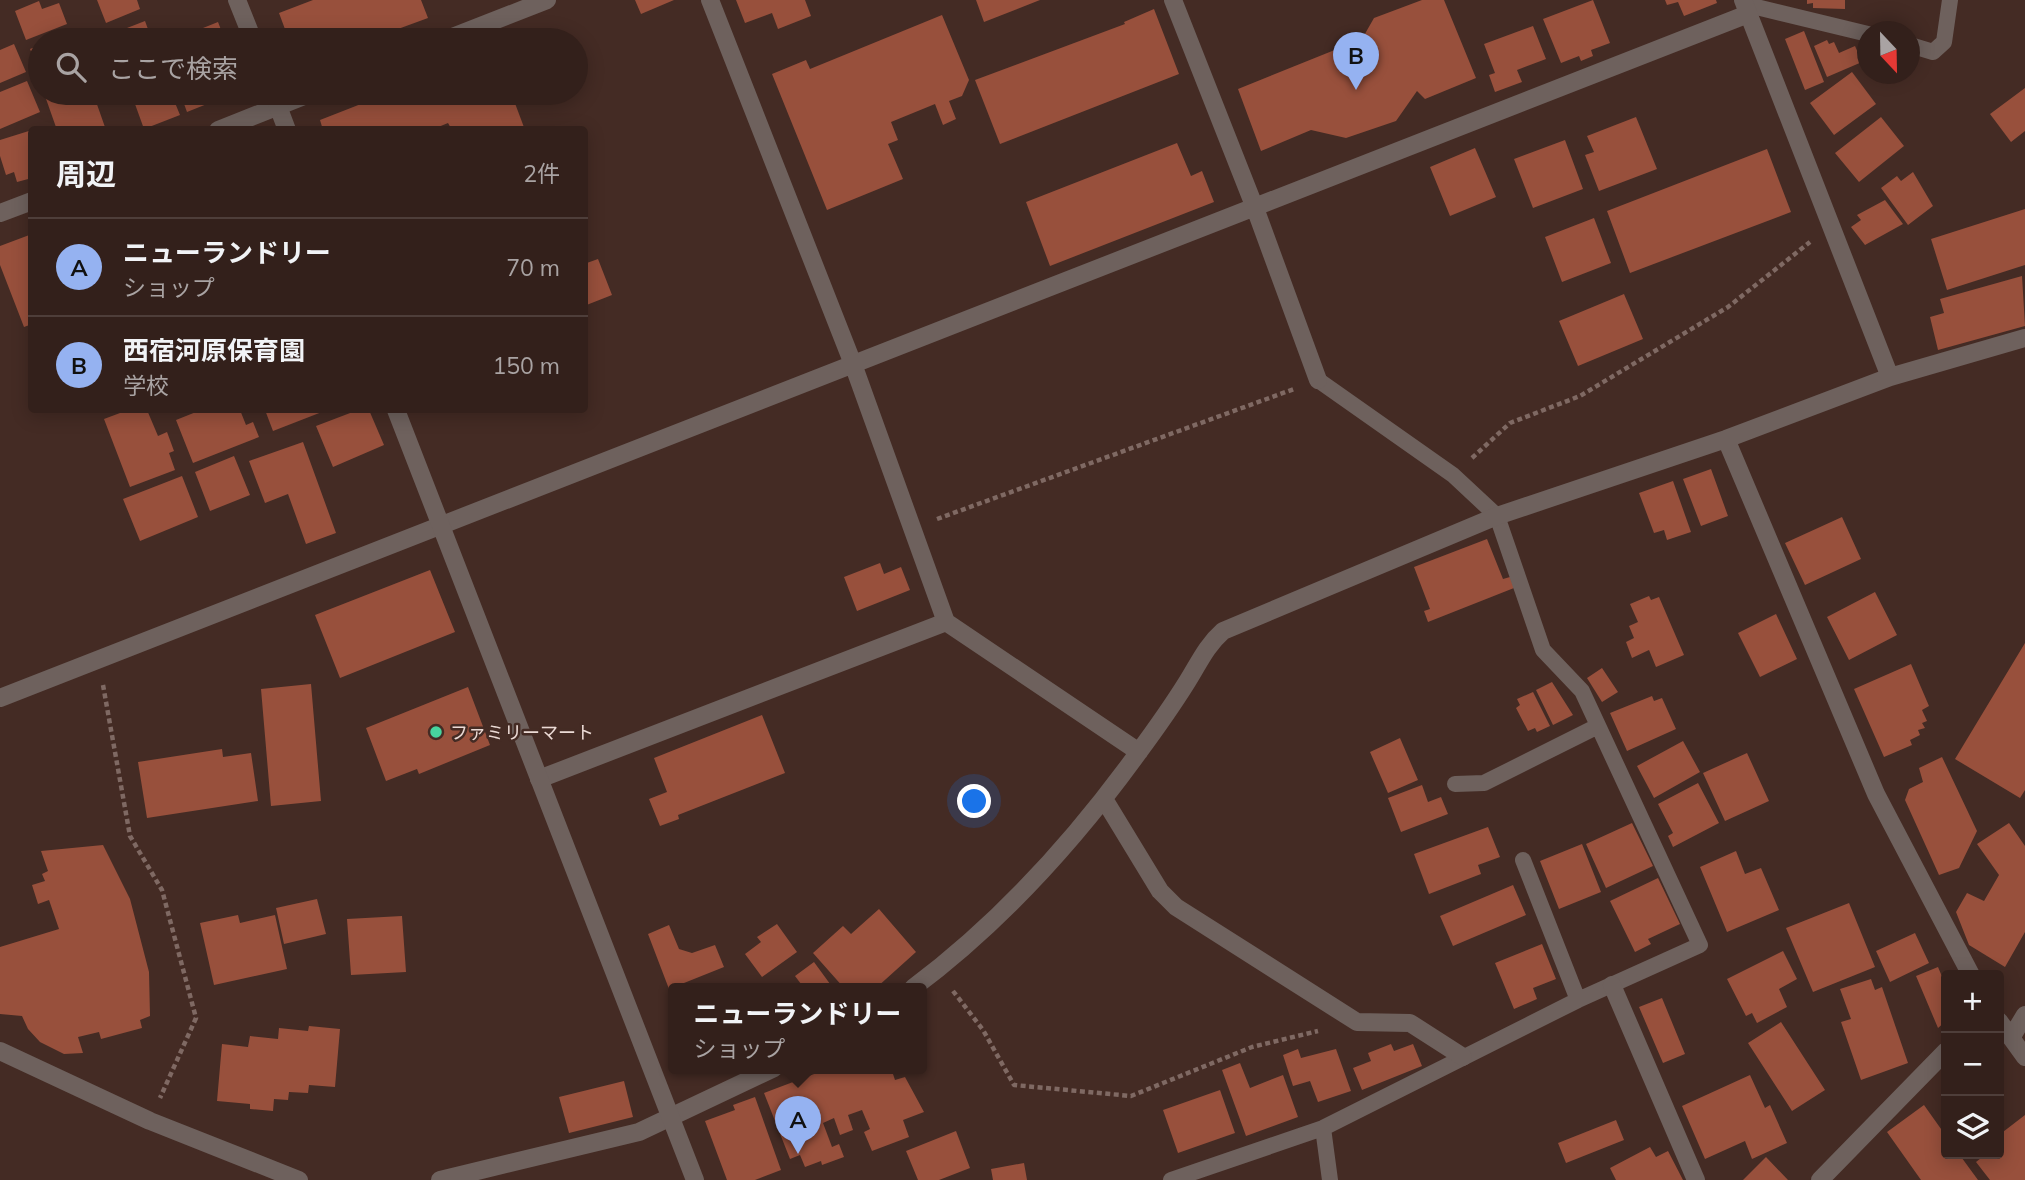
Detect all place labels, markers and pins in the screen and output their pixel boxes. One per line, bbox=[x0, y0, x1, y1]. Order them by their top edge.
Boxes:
pin: B bbox=[1333, 32, 1379, 90]
place label: ファミリーマート bbox=[450, 721, 594, 744]
marker: ファミリーマート bbox=[428, 724, 444, 740]
pin: A bbox=[775, 1096, 821, 1154]

